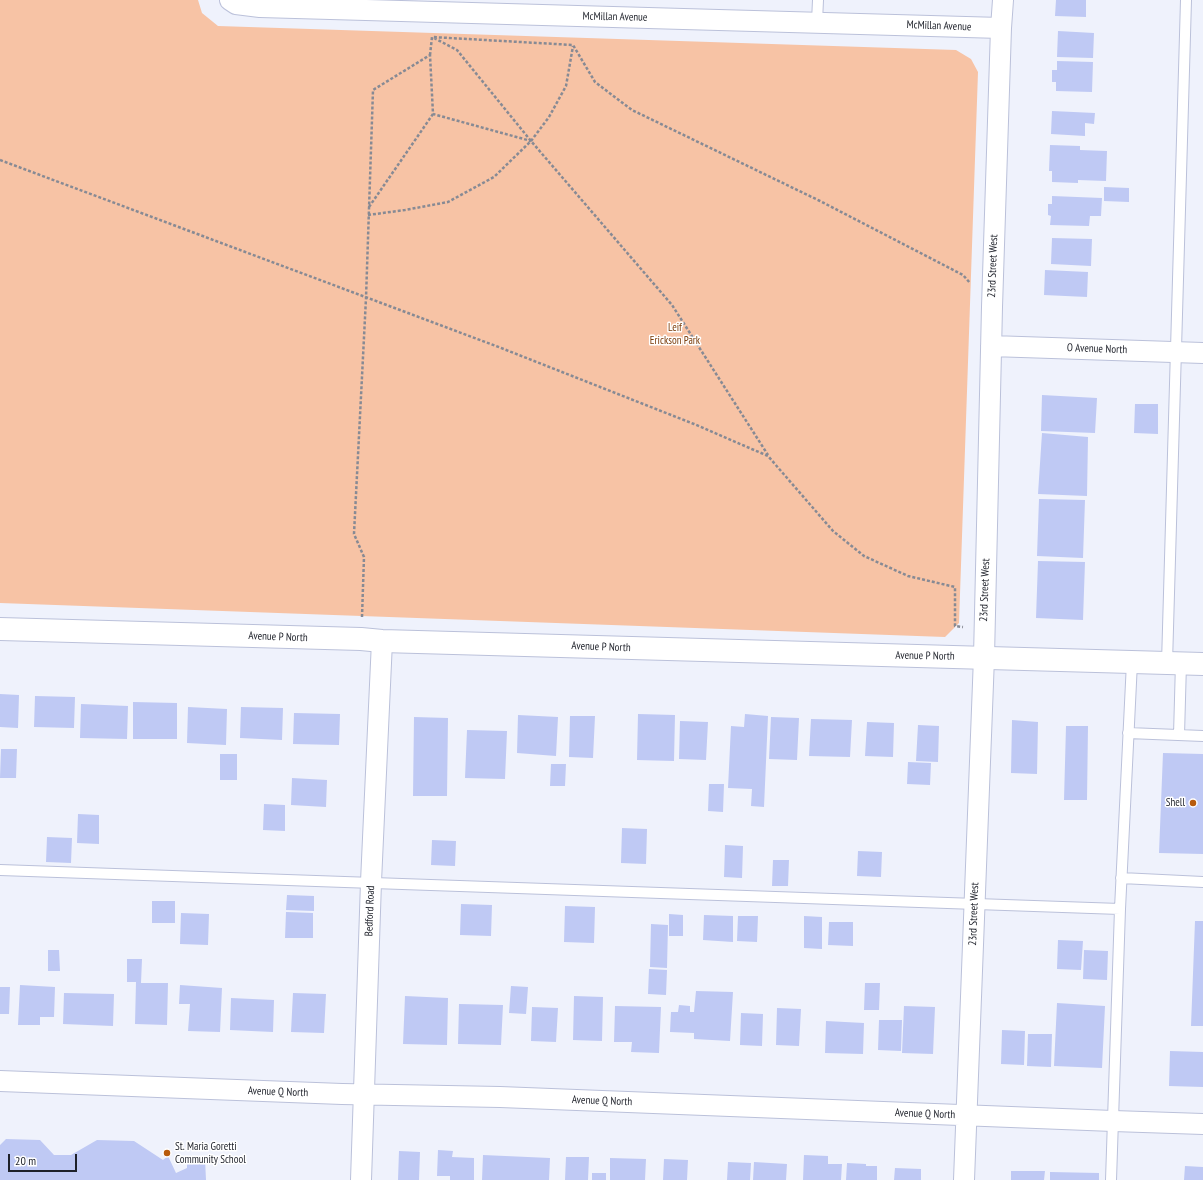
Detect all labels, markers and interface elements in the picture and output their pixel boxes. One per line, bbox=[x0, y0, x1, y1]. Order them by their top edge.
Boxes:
street label: McMillan Avenue bbox=[582, 10, 648, 24]
street label: McMillan Avenue bbox=[906, 18, 972, 34]
street label: 23rd Street West bbox=[985, 234, 1001, 298]
park label: Leif Erickson Park bbox=[650, 321, 700, 347]
street label: O Avenue North bbox=[1067, 341, 1127, 357]
street label: 23rd Street West bbox=[977, 558, 993, 622]
street label: Avenue P North bbox=[248, 629, 308, 645]
street label: Avenue P North bbox=[571, 639, 631, 655]
street label: Avenue P North bbox=[895, 649, 955, 663]
place label: Shell bbox=[1166, 796, 1185, 810]
marker: Shell bbox=[1188, 798, 1198, 808]
street label: 23rd Street West bbox=[966, 882, 982, 946]
street label: Bedford Road bbox=[363, 885, 377, 937]
street label: Avenue Q North bbox=[248, 1084, 308, 1100]
street label: Avenue Q North bbox=[572, 1093, 632, 1109]
street label: Avenue Q North bbox=[895, 1106, 955, 1122]
place label: St. Maria Goretti Community School bbox=[175, 1140, 246, 1166]
scale bar bbox=[10, 1146, 79, 1172]
marker: St. Maria Goretti Community School bbox=[162, 1148, 172, 1158]
text: 20 m bbox=[15, 1153, 36, 1168]

